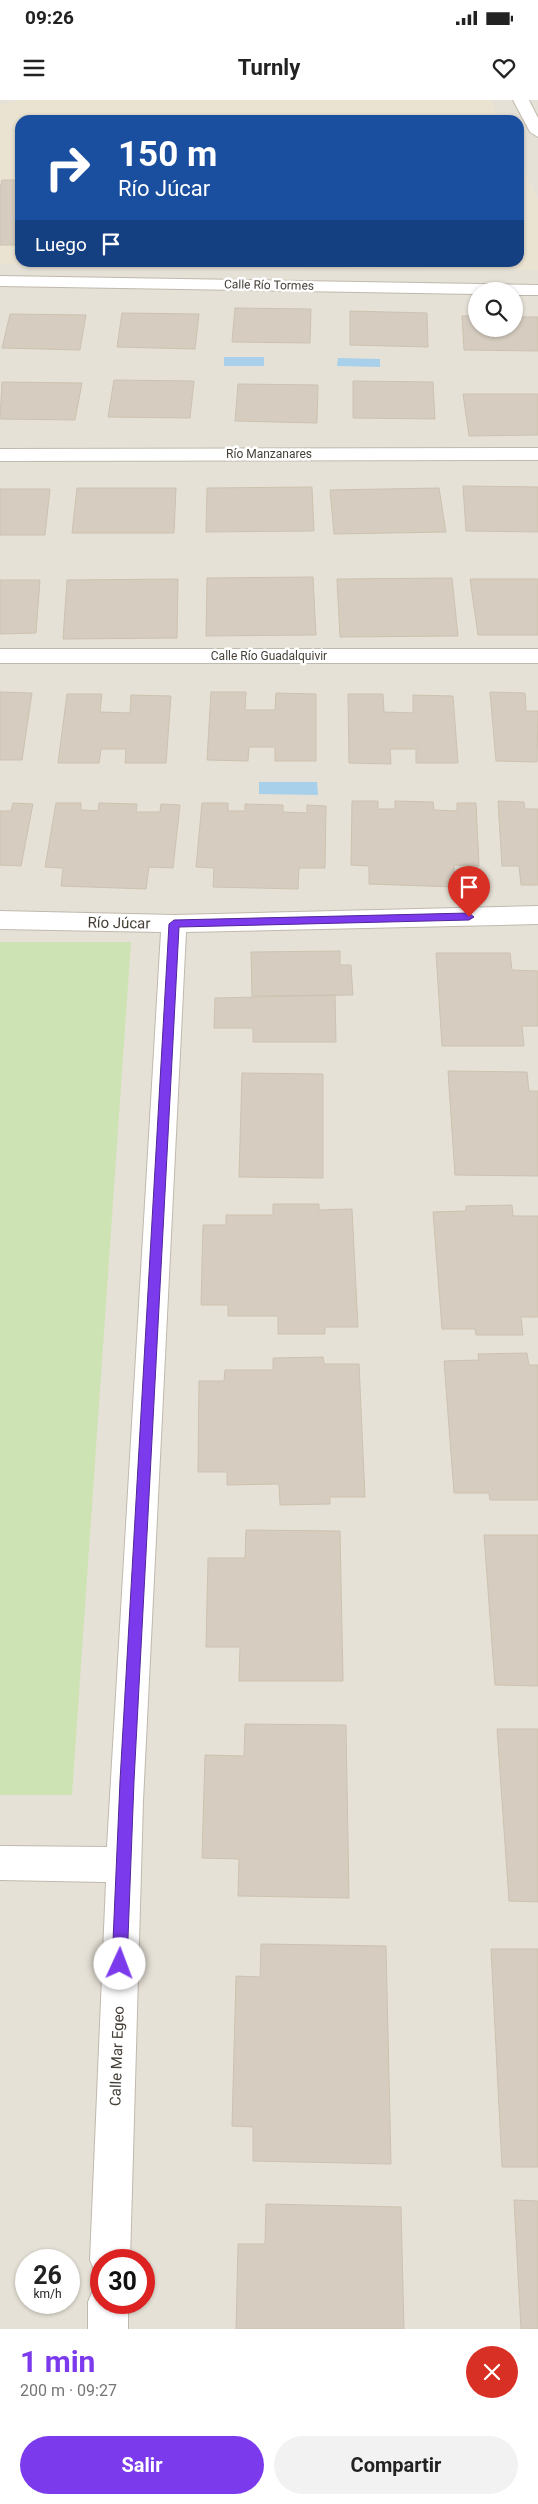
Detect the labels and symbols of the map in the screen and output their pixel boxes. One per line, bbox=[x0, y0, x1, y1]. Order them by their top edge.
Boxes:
street label: Calle Río Tormes bbox=[224, 277, 314, 293]
street label: Río Manzanares bbox=[226, 447, 312, 461]
street label: Calle Río Guadalquivir bbox=[211, 649, 327, 663]
pin bbox=[448, 866, 490, 917]
street label: Río Júcar bbox=[87, 913, 151, 933]
position arrow bbox=[93, 1937, 145, 1989]
street label: Calle Mar Egeo bbox=[106, 2006, 128, 2106]
speed limit sign: 30 bbox=[90, 2249, 155, 2314]

